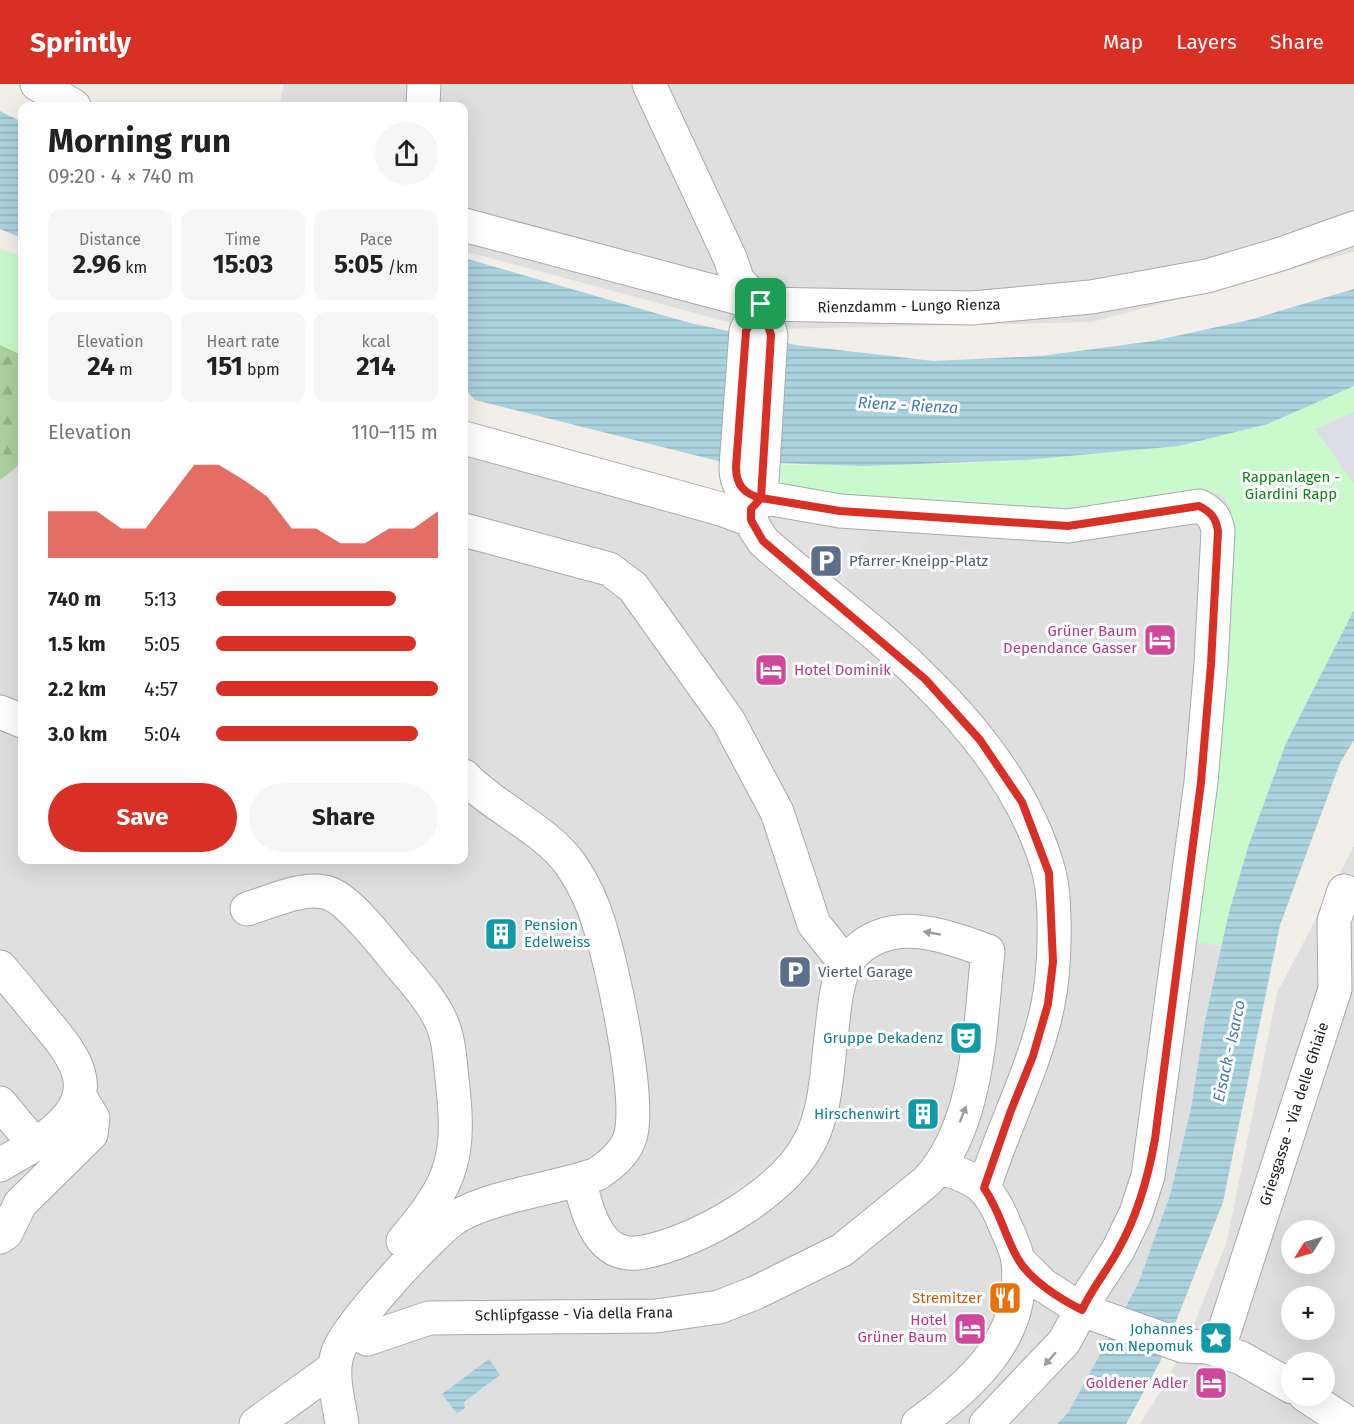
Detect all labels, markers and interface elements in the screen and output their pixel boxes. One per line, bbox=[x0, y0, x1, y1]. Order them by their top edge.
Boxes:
text: Sprintly bbox=[30, 26, 131, 59]
text: Map bbox=[1103, 29, 1143, 55]
text: Layers bbox=[1176, 29, 1237, 55]
text: Share bbox=[1270, 29, 1324, 55]
text: Morning run bbox=[48, 121, 231, 161]
button: share bbox=[375, 122, 438, 185]
text: 09:20 · 4 × 740 m bbox=[48, 164, 194, 188]
text: Distance bbox=[79, 230, 141, 249]
text: Time bbox=[225, 230, 261, 249]
text: Pace bbox=[359, 230, 393, 249]
text: 2.96 bbox=[73, 249, 121, 280]
text: 15:03 bbox=[213, 249, 273, 280]
text: 5:05 bbox=[334, 249, 383, 280]
text: km bbox=[121, 258, 147, 277]
text: /km bbox=[383, 258, 418, 277]
pin bbox=[735, 278, 786, 329]
icon: arrive bbox=[744, 287, 777, 320]
street label: Rienzdamm - Lungo Rienza bbox=[817, 295, 1001, 317]
text: Elevation bbox=[76, 332, 144, 351]
text: Heart rate bbox=[207, 332, 279, 351]
text: kcal bbox=[362, 332, 390, 351]
text: 24 bbox=[87, 351, 115, 382]
text: 151 bbox=[206, 351, 243, 382]
text: 214 bbox=[356, 351, 396, 382]
text: m bbox=[115, 360, 133, 379]
text: bpm bbox=[243, 360, 280, 379]
water label: Rienz - Rienza bbox=[857, 393, 959, 417]
text: Elevation bbox=[48, 420, 132, 444]
text: 110–115 m bbox=[351, 420, 438, 444]
park label: Rappanlagen - Giardini Rapp bbox=[1242, 468, 1340, 503]
parking icon: Pfarrer-Kneipp-Platz bbox=[808, 543, 844, 579]
place label: Pfarrer-Kneipp-Platz bbox=[849, 552, 988, 570]
text: 740 m bbox=[48, 587, 101, 611]
text: 5:13 bbox=[144, 587, 177, 611]
place label: Grüner Baum Dependance Gasser bbox=[1003, 622, 1137, 657]
hotel icon: Grüner Baum Dependance Gasser bbox=[1142, 622, 1178, 658]
text: 1.5 km bbox=[48, 632, 106, 656]
text: 5:05 bbox=[144, 632, 180, 656]
hotel icon: Hotel Dominik bbox=[753, 652, 789, 688]
place label: Hotel Dominik bbox=[794, 661, 891, 679]
text: 2.2 km bbox=[48, 677, 106, 701]
text: 4:57 bbox=[144, 677, 178, 701]
text: 3.0 km bbox=[48, 722, 107, 746]
text: 5:04 bbox=[144, 722, 181, 746]
button: Save bbox=[48, 783, 237, 852]
button: Share bbox=[249, 783, 438, 852]
building icon: Pension Edelweiss bbox=[483, 916, 519, 952]
place label: Pension Edelweiss bbox=[524, 916, 590, 951]
one-way arrow bbox=[922, 928, 941, 937]
parking icon: Viertel Garage bbox=[777, 954, 813, 990]
place label: Viertel Garage bbox=[818, 963, 913, 981]
water label: Eisack - Isarco bbox=[1209, 998, 1249, 1104]
theatre icon: Gruppe Dekadenz bbox=[948, 1020, 984, 1056]
street label: Griesgasse - Via delle Ghiaie bbox=[1256, 1020, 1332, 1208]
place label: Gruppe Dekadenz bbox=[823, 1029, 943, 1047]
building icon: Hirschenwirt bbox=[905, 1096, 941, 1132]
place label: Hirschenwirt bbox=[814, 1105, 901, 1123]
one-way arrow bbox=[959, 1105, 968, 1123]
north arrow bbox=[1281, 1220, 1335, 1274]
map controls bbox=[1281, 1220, 1335, 1406]
restaurant icon: Stremitzer bbox=[987, 1280, 1023, 1316]
button: + bbox=[1281, 1286, 1335, 1340]
place label: Stremitzer bbox=[912, 1289, 982, 1307]
street label: Schlipfgasse - Via della Frana bbox=[475, 1303, 673, 1325]
place label: Hotel Grüner Baum bbox=[857, 1311, 948, 1346]
hotel icon: Hotel Grüner Baum bbox=[952, 1311, 988, 1347]
place label: Johannes von Nepomuk bbox=[1099, 1320, 1193, 1355]
place icon: Johannes von Nepomuk bbox=[1198, 1320, 1234, 1356]
one-way arrow bbox=[1044, 1351, 1057, 1366]
button: − bbox=[1281, 1352, 1335, 1406]
hotel icon: Goldener Adler bbox=[1193, 1365, 1229, 1401]
place label: Goldener Adler bbox=[1086, 1374, 1188, 1392]

